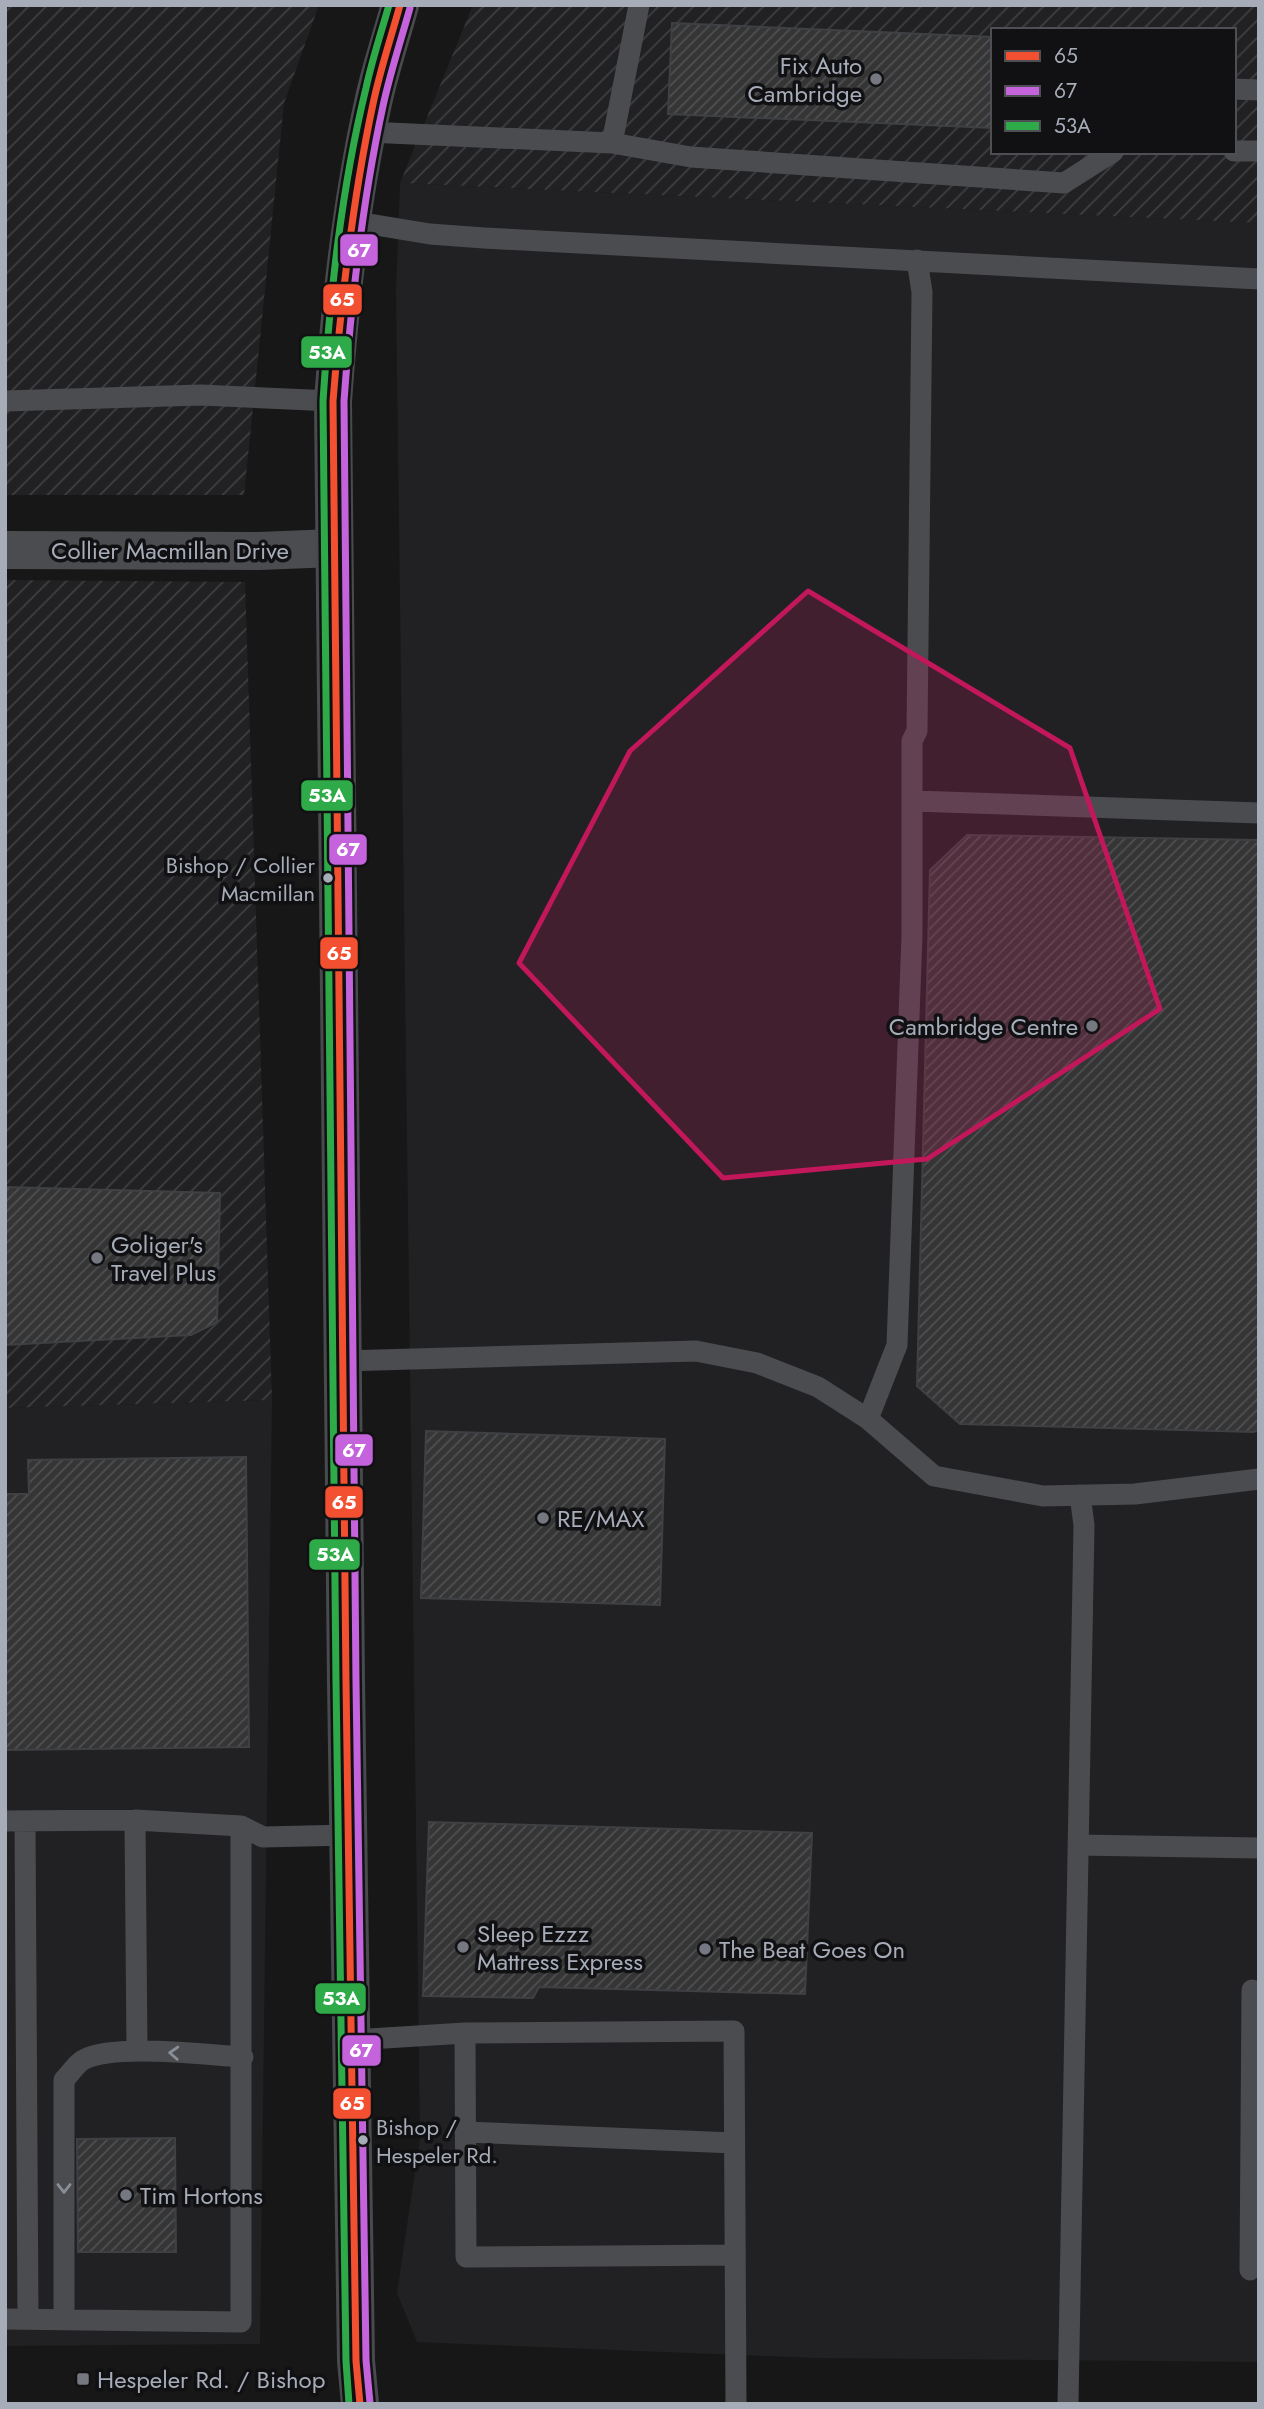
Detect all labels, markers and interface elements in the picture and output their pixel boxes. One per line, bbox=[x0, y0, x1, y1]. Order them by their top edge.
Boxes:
legend bbox=[991, 28, 1236, 154]
text: 65 bbox=[1054, 41, 1078, 71]
place label: Fix Auto Cambridge bbox=[747, 48, 862, 111]
marker: Fix Auto Cambridge bbox=[868, 71, 884, 87]
text: 67 bbox=[1054, 76, 1077, 106]
text: 53A bbox=[1054, 111, 1091, 141]
line badge: 67 bbox=[339, 233, 379, 267]
text: 67 bbox=[347, 237, 372, 264]
line badge: 65 bbox=[322, 283, 363, 316]
text: 65 bbox=[330, 286, 354, 313]
line badge: 53A bbox=[300, 335, 353, 369]
text: 53A bbox=[308, 339, 346, 366]
street label: Collier Macmillan Drive bbox=[51, 533, 289, 568]
line badge: 53A bbox=[300, 779, 354, 812]
text: 53A bbox=[308, 782, 346, 809]
line badge: 67 bbox=[328, 833, 368, 866]
text: 67 bbox=[336, 836, 361, 863]
place label: Bishop / Collier Macmillan bbox=[166, 849, 315, 909]
marker: Bishop / Collier Macmillan bbox=[321, 871, 335, 885]
line badge: 65 bbox=[319, 936, 359, 970]
text: 65 bbox=[327, 940, 351, 967]
place label: Cambridge Centre bbox=[889, 1009, 1078, 1044]
marker: Cambridge Centre bbox=[1084, 1018, 1100, 1034]
place label: Goliger's Travel Plus bbox=[111, 1227, 216, 1290]
marker: Goliger's Travel Plus bbox=[89, 1250, 105, 1266]
line badge: 67 bbox=[334, 1433, 374, 1467]
text: 67 bbox=[342, 1437, 367, 1464]
line badge: 65 bbox=[324, 1485, 364, 1519]
text: 65 bbox=[332, 1489, 356, 1516]
place label: RE/MAX bbox=[557, 1501, 645, 1536]
marker: RE/MAX bbox=[535, 1510, 551, 1526]
line badge: 53A bbox=[308, 1538, 361, 1571]
text: 53A bbox=[316, 1541, 354, 1568]
place label: Sleep Ezzz Mattress Express bbox=[477, 1916, 643, 1979]
place label: The Beat Goes On bbox=[719, 1932, 905, 1967]
marker: Sleep Ezzz Mattress Express bbox=[455, 1939, 471, 1955]
marker: The Beat Goes On bbox=[697, 1941, 713, 1957]
line badge: 53A bbox=[314, 1982, 367, 2015]
text: 53A bbox=[322, 1985, 360, 2012]
line badge: 67 bbox=[341, 2034, 382, 2067]
text: 67 bbox=[349, 2037, 374, 2064]
one-way arrow bbox=[169, 2046, 180, 2061]
line badge: 65 bbox=[332, 2087, 372, 2120]
text: 65 bbox=[340, 2090, 364, 2117]
place label: Bishop / Hespeler Rd. bbox=[376, 2111, 498, 2171]
marker: Bishop / Hespeler Rd. bbox=[356, 2133, 370, 2147]
place label: Tim Hortons bbox=[140, 2178, 263, 2213]
one-way arrow bbox=[56, 2183, 72, 2194]
marker: Tim Hortons bbox=[118, 2187, 134, 2203]
place label: Hespeler Rd. / Bishop bbox=[97, 2362, 325, 2397]
marker: Hespeler Rd. / Bishop bbox=[75, 2371, 91, 2387]

